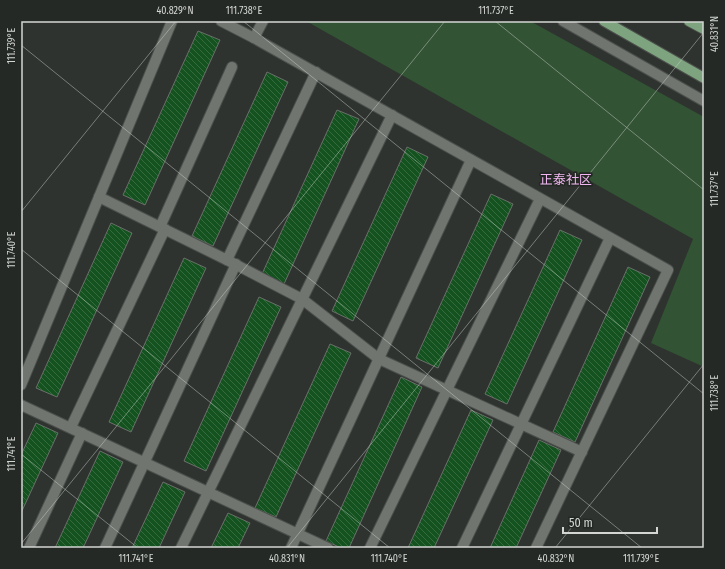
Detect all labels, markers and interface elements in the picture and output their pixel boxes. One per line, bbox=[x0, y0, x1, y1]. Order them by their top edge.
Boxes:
text: 40.829°N bbox=[156, 5, 194, 17]
text: 111.738°E bbox=[226, 5, 263, 17]
text: 111.737°E bbox=[478, 5, 514, 17]
text: 40.831°N bbox=[709, 16, 721, 52]
text: 111.739°E bbox=[6, 28, 18, 64]
text: 111.737°E bbox=[709, 171, 721, 207]
district label: 正泰社区 bbox=[540, 172, 592, 187]
text: 111.740°E bbox=[6, 231, 18, 268]
text: 111.738°E bbox=[709, 374, 721, 411]
text: 111.741°E bbox=[6, 436, 18, 471]
scale bar bbox=[563, 509, 657, 535]
text: 50 m bbox=[569, 516, 593, 530]
text: 111.741°E bbox=[119, 553, 154, 565]
text: 40.831°N bbox=[269, 553, 305, 565]
text: 111.740°E bbox=[371, 553, 408, 565]
text: 40.832°N bbox=[538, 553, 574, 565]
text: 111.739°E bbox=[623, 553, 659, 565]

